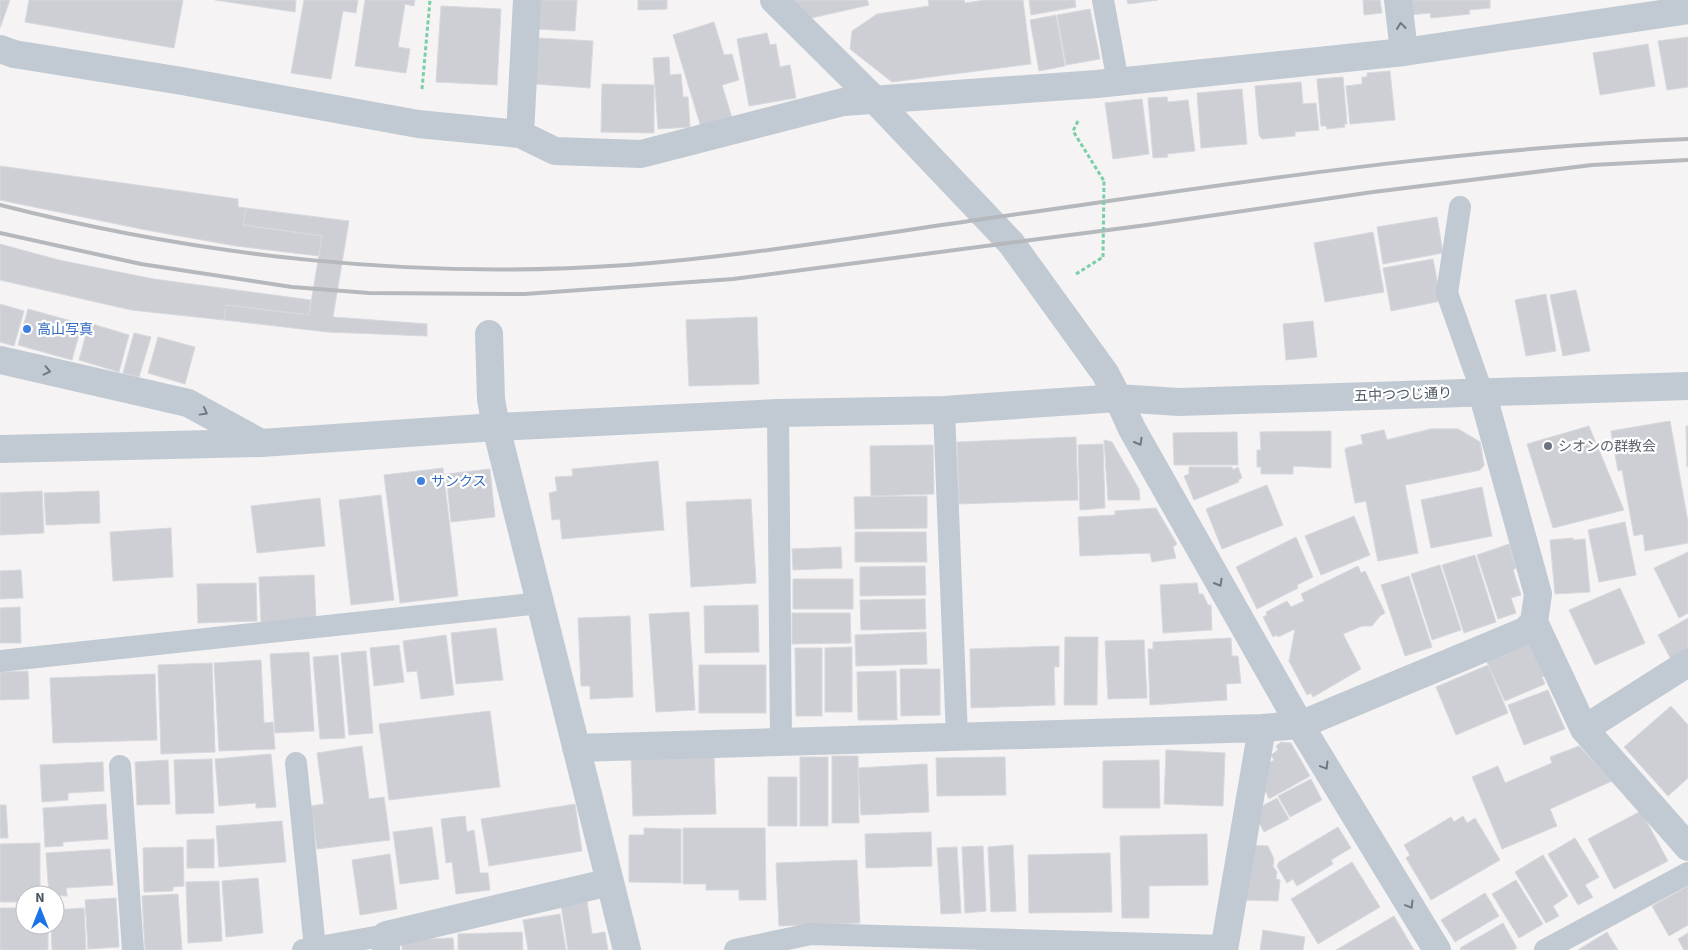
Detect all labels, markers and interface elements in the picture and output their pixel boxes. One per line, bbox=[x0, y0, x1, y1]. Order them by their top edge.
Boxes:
one-way arrow bbox=[1396, 22, 1407, 30]
place label: 高山写真 bbox=[37, 320, 93, 340]
marker: 高山写真 bbox=[21, 323, 33, 335]
one-way arrow bbox=[43, 365, 52, 376]
street label: 五中つつじ通り bbox=[1354, 383, 1452, 407]
one-way arrow bbox=[199, 406, 208, 416]
one-way arrow bbox=[1133, 436, 1143, 445]
place label: シオンの群教会 bbox=[1558, 437, 1656, 457]
marker: シオンの群教会 bbox=[1542, 440, 1554, 452]
place label: サンクス bbox=[431, 472, 487, 492]
marker: サンクス bbox=[415, 475, 427, 487]
one-way arrow bbox=[1213, 578, 1223, 587]
one-way arrow bbox=[1318, 761, 1328, 770]
north arrow bbox=[15, 885, 65, 935]
text: N bbox=[35, 888, 45, 908]
one-way arrow bbox=[1403, 899, 1413, 908]

